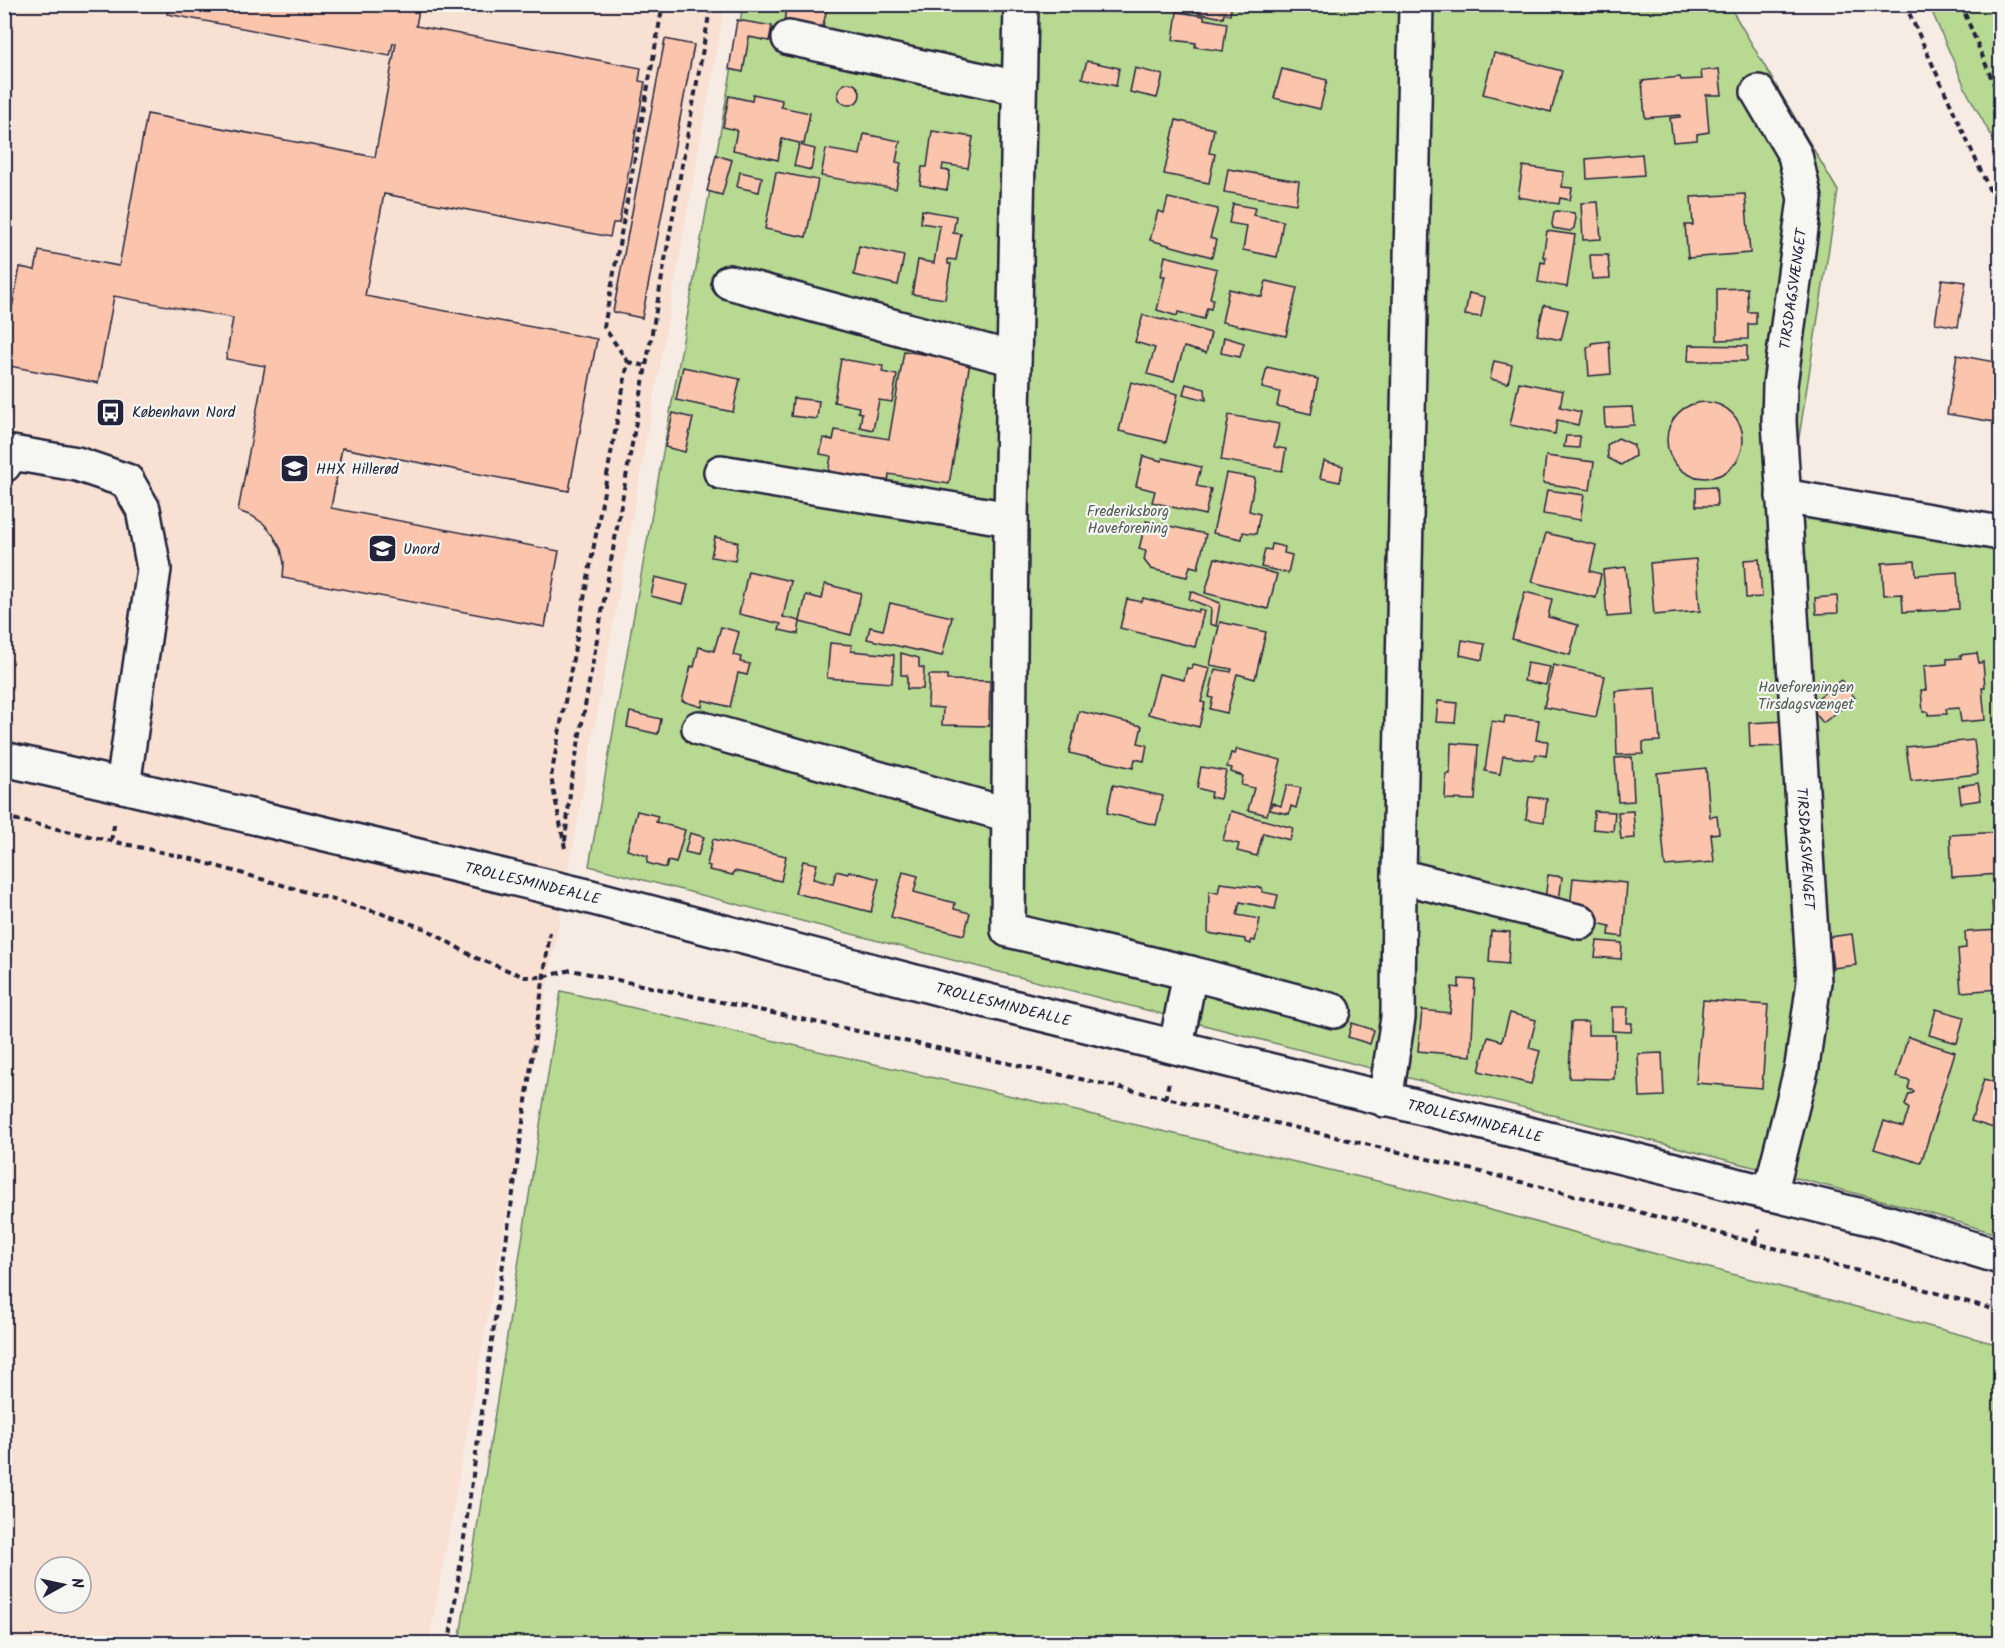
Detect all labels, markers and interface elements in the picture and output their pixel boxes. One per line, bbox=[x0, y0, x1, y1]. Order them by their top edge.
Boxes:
street label: TIRSDAGSVÆNGET bbox=[1774, 225, 1815, 351]
bus stop icon: København Nord bbox=[95, 396, 127, 428]
place label: København Nord bbox=[132, 401, 236, 425]
school or university icon: HHX Hillerød bbox=[279, 453, 311, 485]
place label: HHX Hillerød bbox=[316, 458, 399, 482]
park label: Frederiksborg Haveforening bbox=[1087, 500, 1169, 541]
school or university icon: Unord bbox=[366, 533, 398, 565]
place label: Unord bbox=[403, 538, 440, 562]
park label: Haveforeningen Tirsdagsvænget bbox=[1758, 676, 1854, 717]
street label: TIRSDAGSVÆNGET bbox=[1789, 787, 1821, 912]
street label: TROLLESMINDEALLE bbox=[462, 856, 604, 912]
street label: TROLLESMINDEALLE bbox=[933, 977, 1074, 1034]
street label: TROLLESMINDEALLE bbox=[1405, 1094, 1546, 1150]
north arrow bbox=[33, 1555, 93, 1615]
text: N bbox=[63, 1576, 89, 1590]

